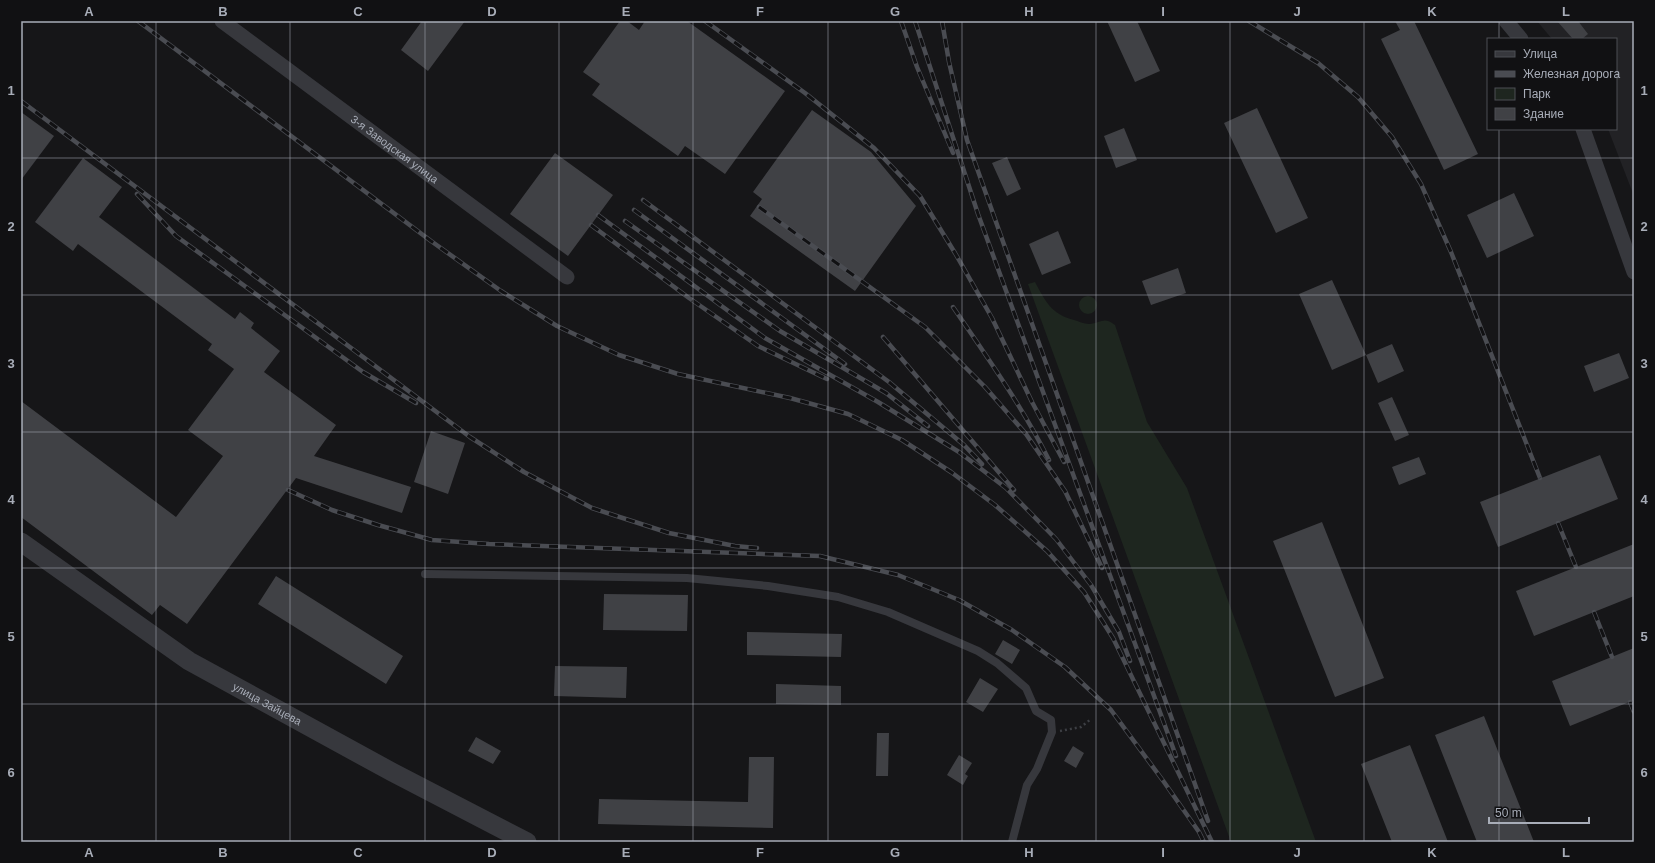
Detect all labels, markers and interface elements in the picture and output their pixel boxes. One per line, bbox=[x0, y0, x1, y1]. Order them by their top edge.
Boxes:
text: A bbox=[84, 4, 94, 19]
text: B bbox=[218, 4, 228, 19]
text: C bbox=[353, 4, 363, 19]
text: D bbox=[487, 4, 497, 19]
text: E bbox=[622, 4, 631, 19]
text: F bbox=[756, 4, 764, 19]
text: G bbox=[890, 4, 900, 19]
text: H bbox=[1024, 4, 1034, 19]
text: I bbox=[1161, 4, 1165, 19]
text: J bbox=[1293, 4, 1301, 19]
text: K bbox=[1427, 4, 1437, 19]
text: L bbox=[1562, 4, 1570, 19]
legend bbox=[1487, 38, 1617, 130]
text: Улица bbox=[1523, 47, 1557, 61]
text: Железная дорога bbox=[1523, 67, 1620, 81]
text: 1 bbox=[7, 83, 15, 98]
text: 1 bbox=[1640, 83, 1648, 98]
text: Парк bbox=[1523, 87, 1551, 101]
text: Здание bbox=[1523, 107, 1564, 121]
street label: 3-я Заводская улица bbox=[349, 113, 441, 186]
text: 2 bbox=[7, 219, 15, 234]
text: 2 bbox=[1640, 219, 1648, 234]
text: 3 bbox=[7, 356, 15, 371]
text: 3 bbox=[1640, 356, 1648, 371]
text: 4 bbox=[7, 492, 15, 507]
text: 4 bbox=[1640, 492, 1648, 507]
text: 5 bbox=[7, 629, 15, 644]
text: 5 bbox=[1640, 629, 1648, 644]
street label: улица Зайцева bbox=[231, 680, 304, 728]
text: 6 bbox=[7, 765, 15, 780]
text: 6 bbox=[1640, 765, 1648, 780]
scale bar bbox=[1489, 799, 1589, 825]
text: 50 m bbox=[1495, 806, 1522, 820]
text: A bbox=[84, 845, 94, 860]
text: B bbox=[218, 845, 228, 860]
text: C bbox=[353, 845, 363, 860]
text: D bbox=[487, 845, 497, 860]
text: E bbox=[622, 845, 631, 860]
text: F bbox=[756, 845, 764, 860]
text: G bbox=[890, 845, 900, 860]
text: H bbox=[1024, 845, 1034, 860]
text: I bbox=[1161, 845, 1165, 860]
text: J bbox=[1293, 845, 1301, 860]
text: K bbox=[1427, 845, 1437, 860]
text: L bbox=[1562, 845, 1570, 860]

